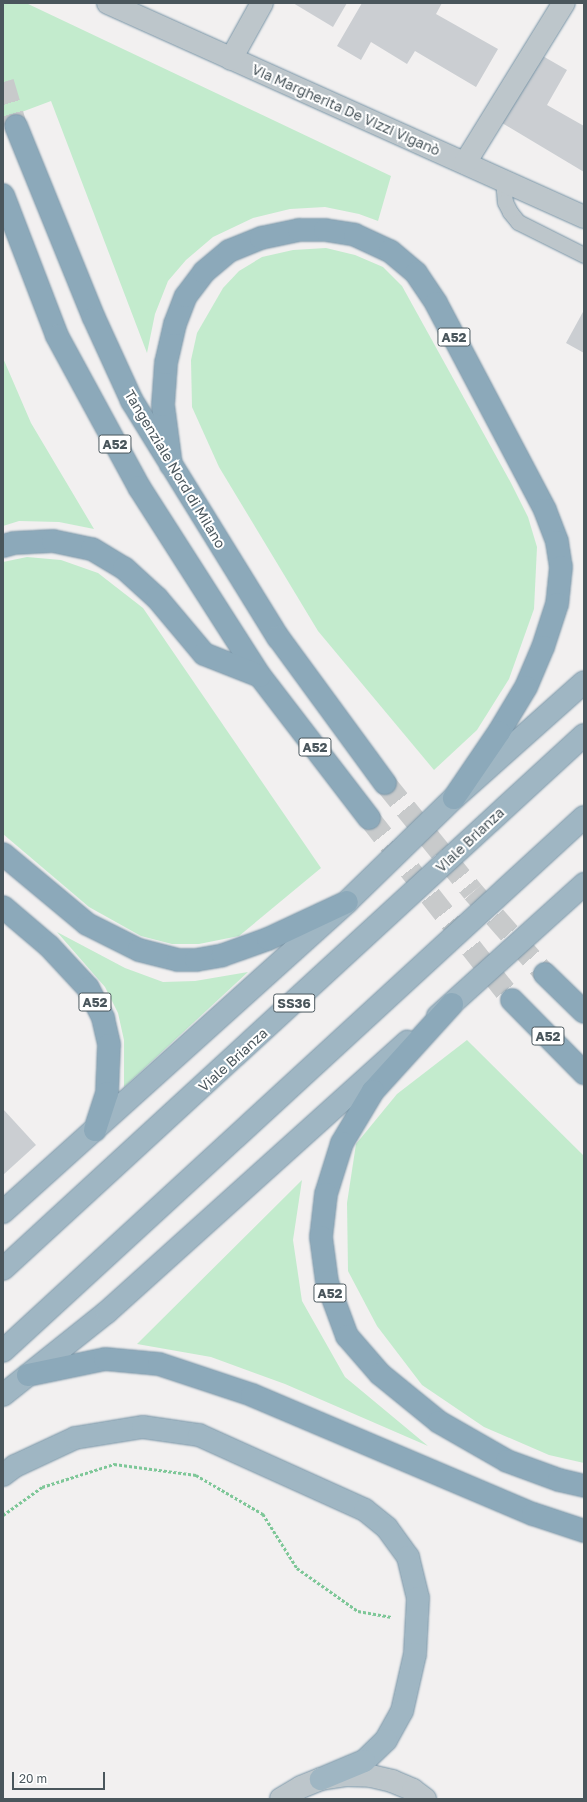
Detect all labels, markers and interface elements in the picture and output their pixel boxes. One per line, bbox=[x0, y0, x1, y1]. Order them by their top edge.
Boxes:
street label: Via Margherita De Vizzi Viganò bbox=[249, 61, 443, 159]
road number: A52 bbox=[437, 326, 471, 348]
street label: Tangenziale Nord di Milano bbox=[121, 387, 229, 551]
road number: A52 bbox=[98, 433, 132, 455]
road number: A52 bbox=[298, 736, 332, 758]
street label: Viale Brianza bbox=[432, 804, 508, 876]
road number: A52 bbox=[78, 991, 112, 1013]
road number: SS36 bbox=[273, 992, 315, 1014]
street label: Viale Brianza bbox=[195, 1025, 271, 1095]
road number: A52 bbox=[531, 1025, 565, 1047]
road number: A52 bbox=[313, 1282, 347, 1304]
scale bar bbox=[14, 1764, 107, 1790]
text: 20 m bbox=[19, 1771, 47, 1786]

